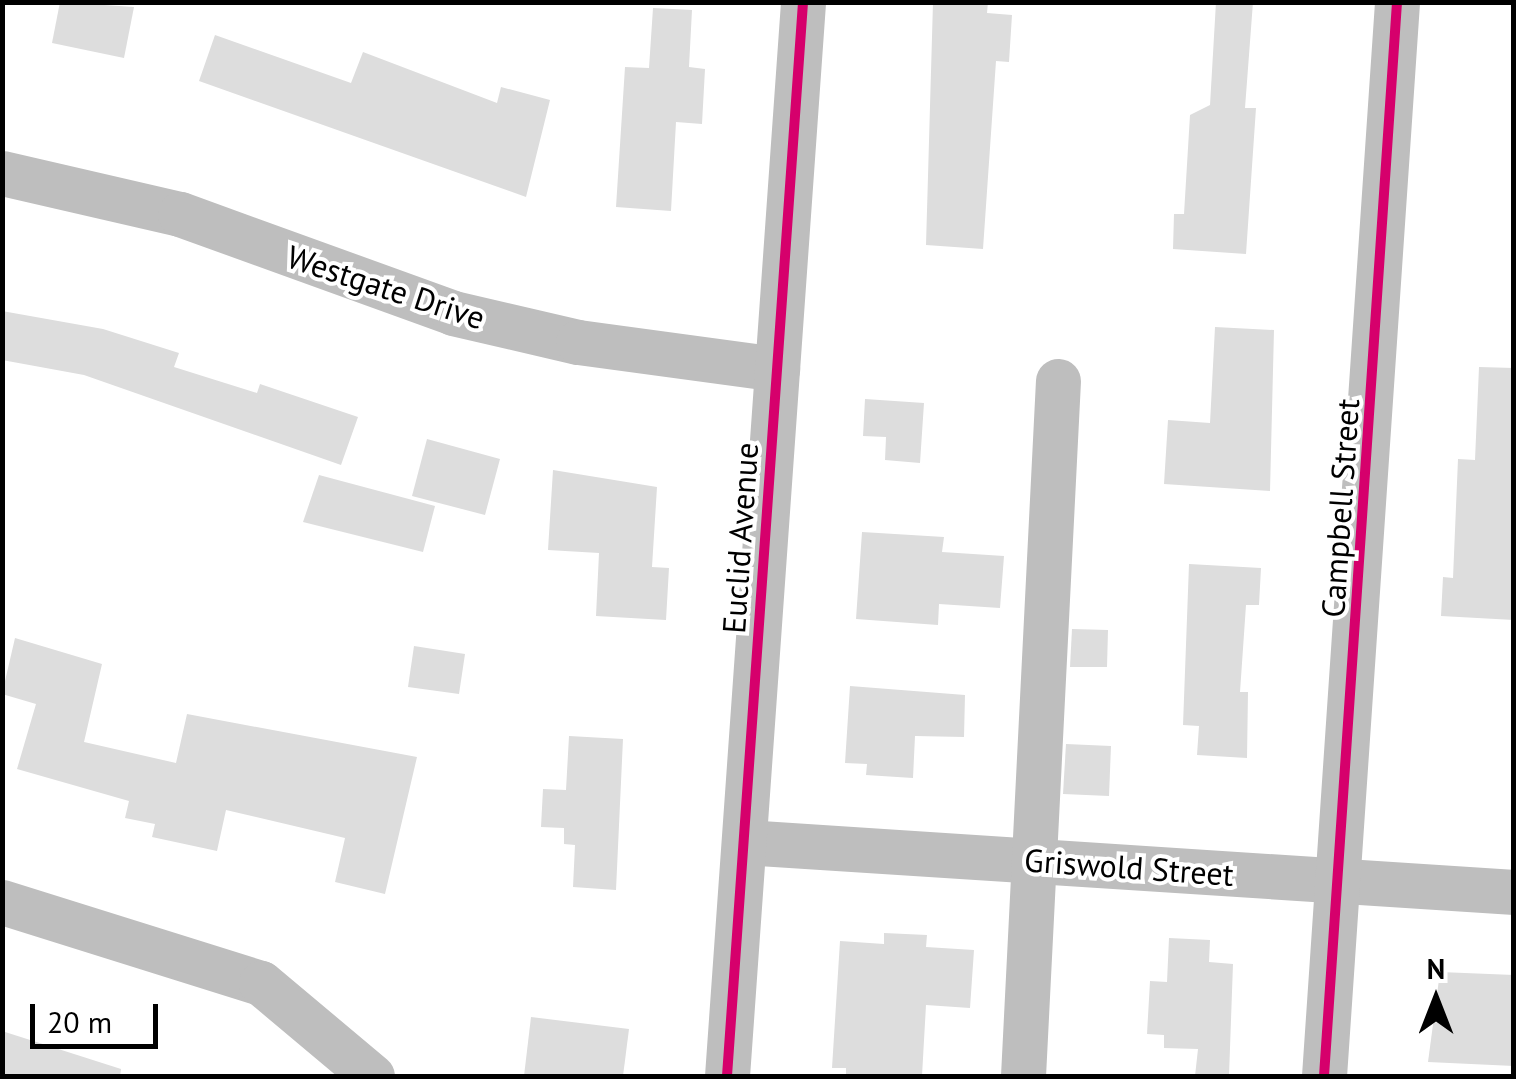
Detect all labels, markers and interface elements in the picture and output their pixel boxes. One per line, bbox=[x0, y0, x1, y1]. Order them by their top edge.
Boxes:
street label: Westgate Drive bbox=[282, 237, 490, 337]
street label: Campbell Street bbox=[1313, 397, 1367, 619]
street label: Euclid Avenue bbox=[714, 441, 766, 635]
street label: Griswold Street bbox=[1023, 841, 1235, 893]
north arrow bbox=[1386, 949, 1486, 1049]
text: N bbox=[1427, 950, 1445, 987]
scale bar bbox=[35, 984, 162, 1046]
text: 20 m bbox=[47, 1002, 112, 1041]

